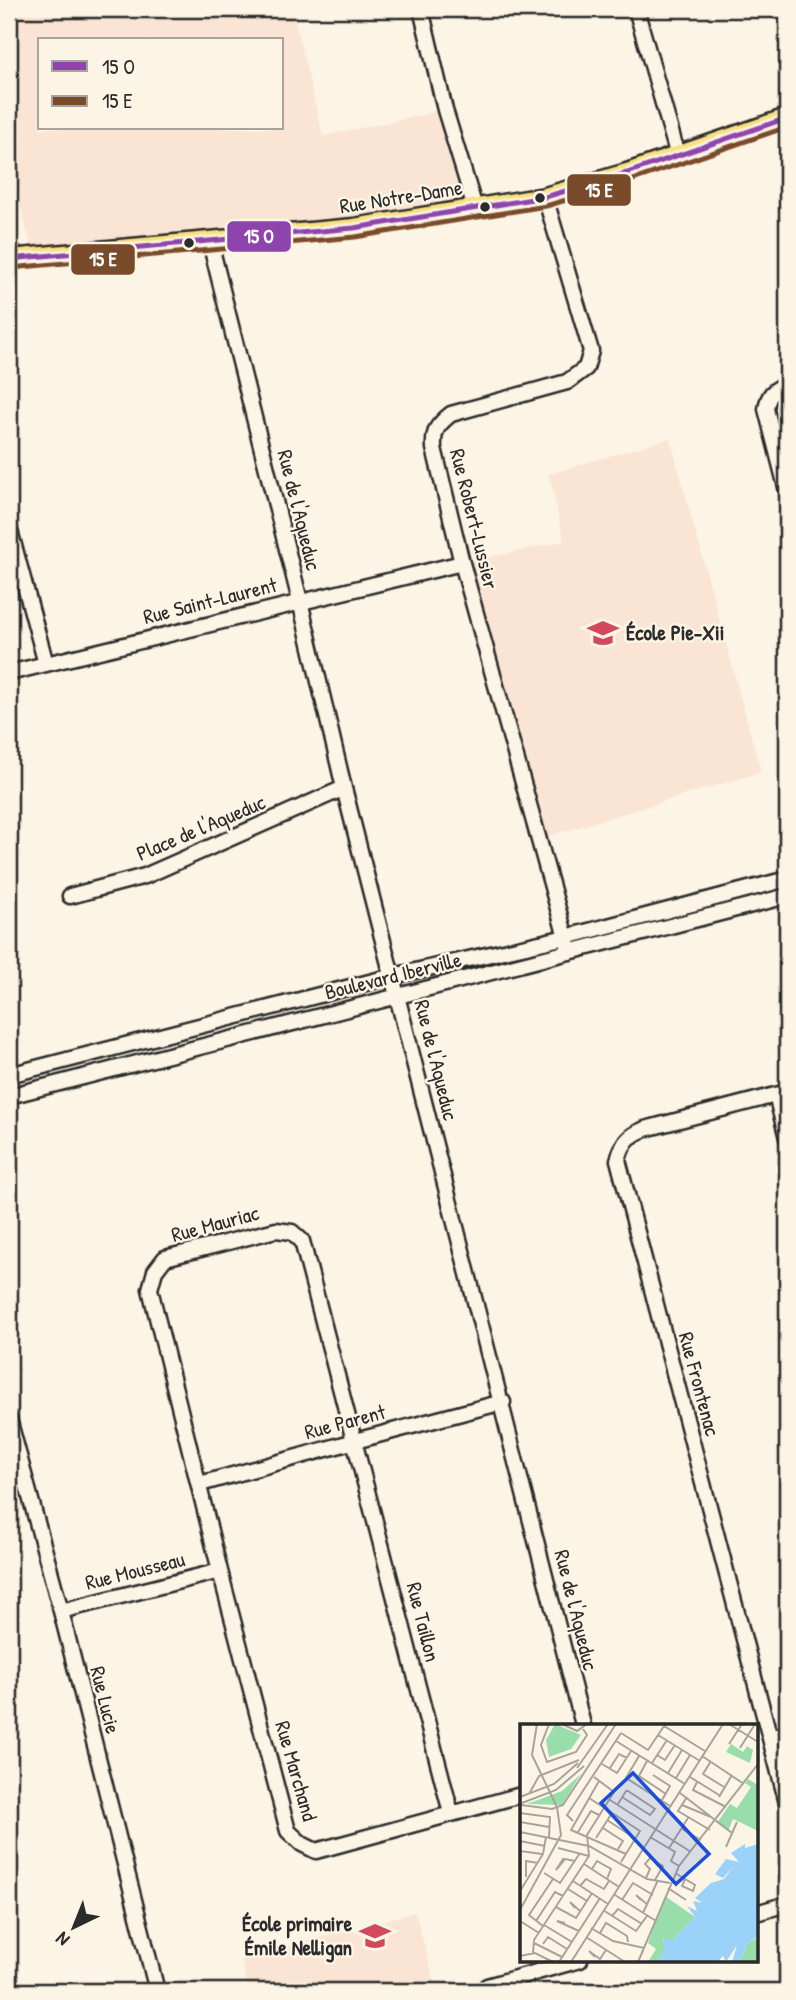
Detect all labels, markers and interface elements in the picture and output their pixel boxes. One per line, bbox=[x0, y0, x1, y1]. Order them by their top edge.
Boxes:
legend bbox=[38, 38, 284, 130]
text: 15 O bbox=[102, 52, 135, 81]
text: 15 E bbox=[102, 86, 133, 115]
street label: Rue Notre-Dame bbox=[338, 173, 464, 221]
line badge: 15 E bbox=[566, 173, 632, 207]
text: 15 E bbox=[585, 177, 613, 203]
unlabelled marker bbox=[533, 191, 547, 205]
unlabelled marker bbox=[478, 200, 492, 214]
line badge: 15 O bbox=[226, 220, 292, 253]
text: 15 O bbox=[244, 223, 274, 249]
unlabelled marker bbox=[182, 236, 196, 250]
line badge: 15 E bbox=[70, 243, 136, 276]
text: 15 E bbox=[89, 246, 117, 272]
street label: Rue Robert-Lussier bbox=[443, 446, 506, 592]
street label: Rue de l'Aqueduc bbox=[271, 447, 329, 574]
street label: Rue Saint-Laurent bbox=[140, 570, 280, 631]
school or university icon: École Pie-Xii bbox=[586, 616, 620, 650]
place label: École Pie-Xii bbox=[626, 618, 724, 647]
street label: Place de l'Aqueduc bbox=[132, 787, 270, 868]
street label: Boulevard Iberville bbox=[322, 945, 464, 1006]
street label: Rue de l'Aqueduc bbox=[408, 997, 466, 1124]
street label: Rue Mauriac bbox=[168, 1198, 263, 1249]
street label: Rue Frontenac bbox=[672, 1329, 727, 1440]
street label: Rue Parent bbox=[301, 1397, 389, 1446]
street label: Rue Mousseau bbox=[82, 1544, 188, 1597]
street label: Rue de l'Aqueduc bbox=[548, 1547, 606, 1674]
street label: Rue Taillon bbox=[400, 1579, 447, 1665]
street label: Rue Lucie bbox=[83, 1663, 128, 1737]
street label: Rue Marchand bbox=[268, 1717, 325, 1824]
inset map bbox=[520, 1724, 758, 1962]
north arrow bbox=[38, 1892, 108, 1962]
place label: École primaire Émile Nelligan bbox=[242, 1909, 353, 1963]
school or university icon: École primaire Émile Nelligan bbox=[358, 1919, 392, 1953]
text: N bbox=[50, 1926, 75, 1952]

